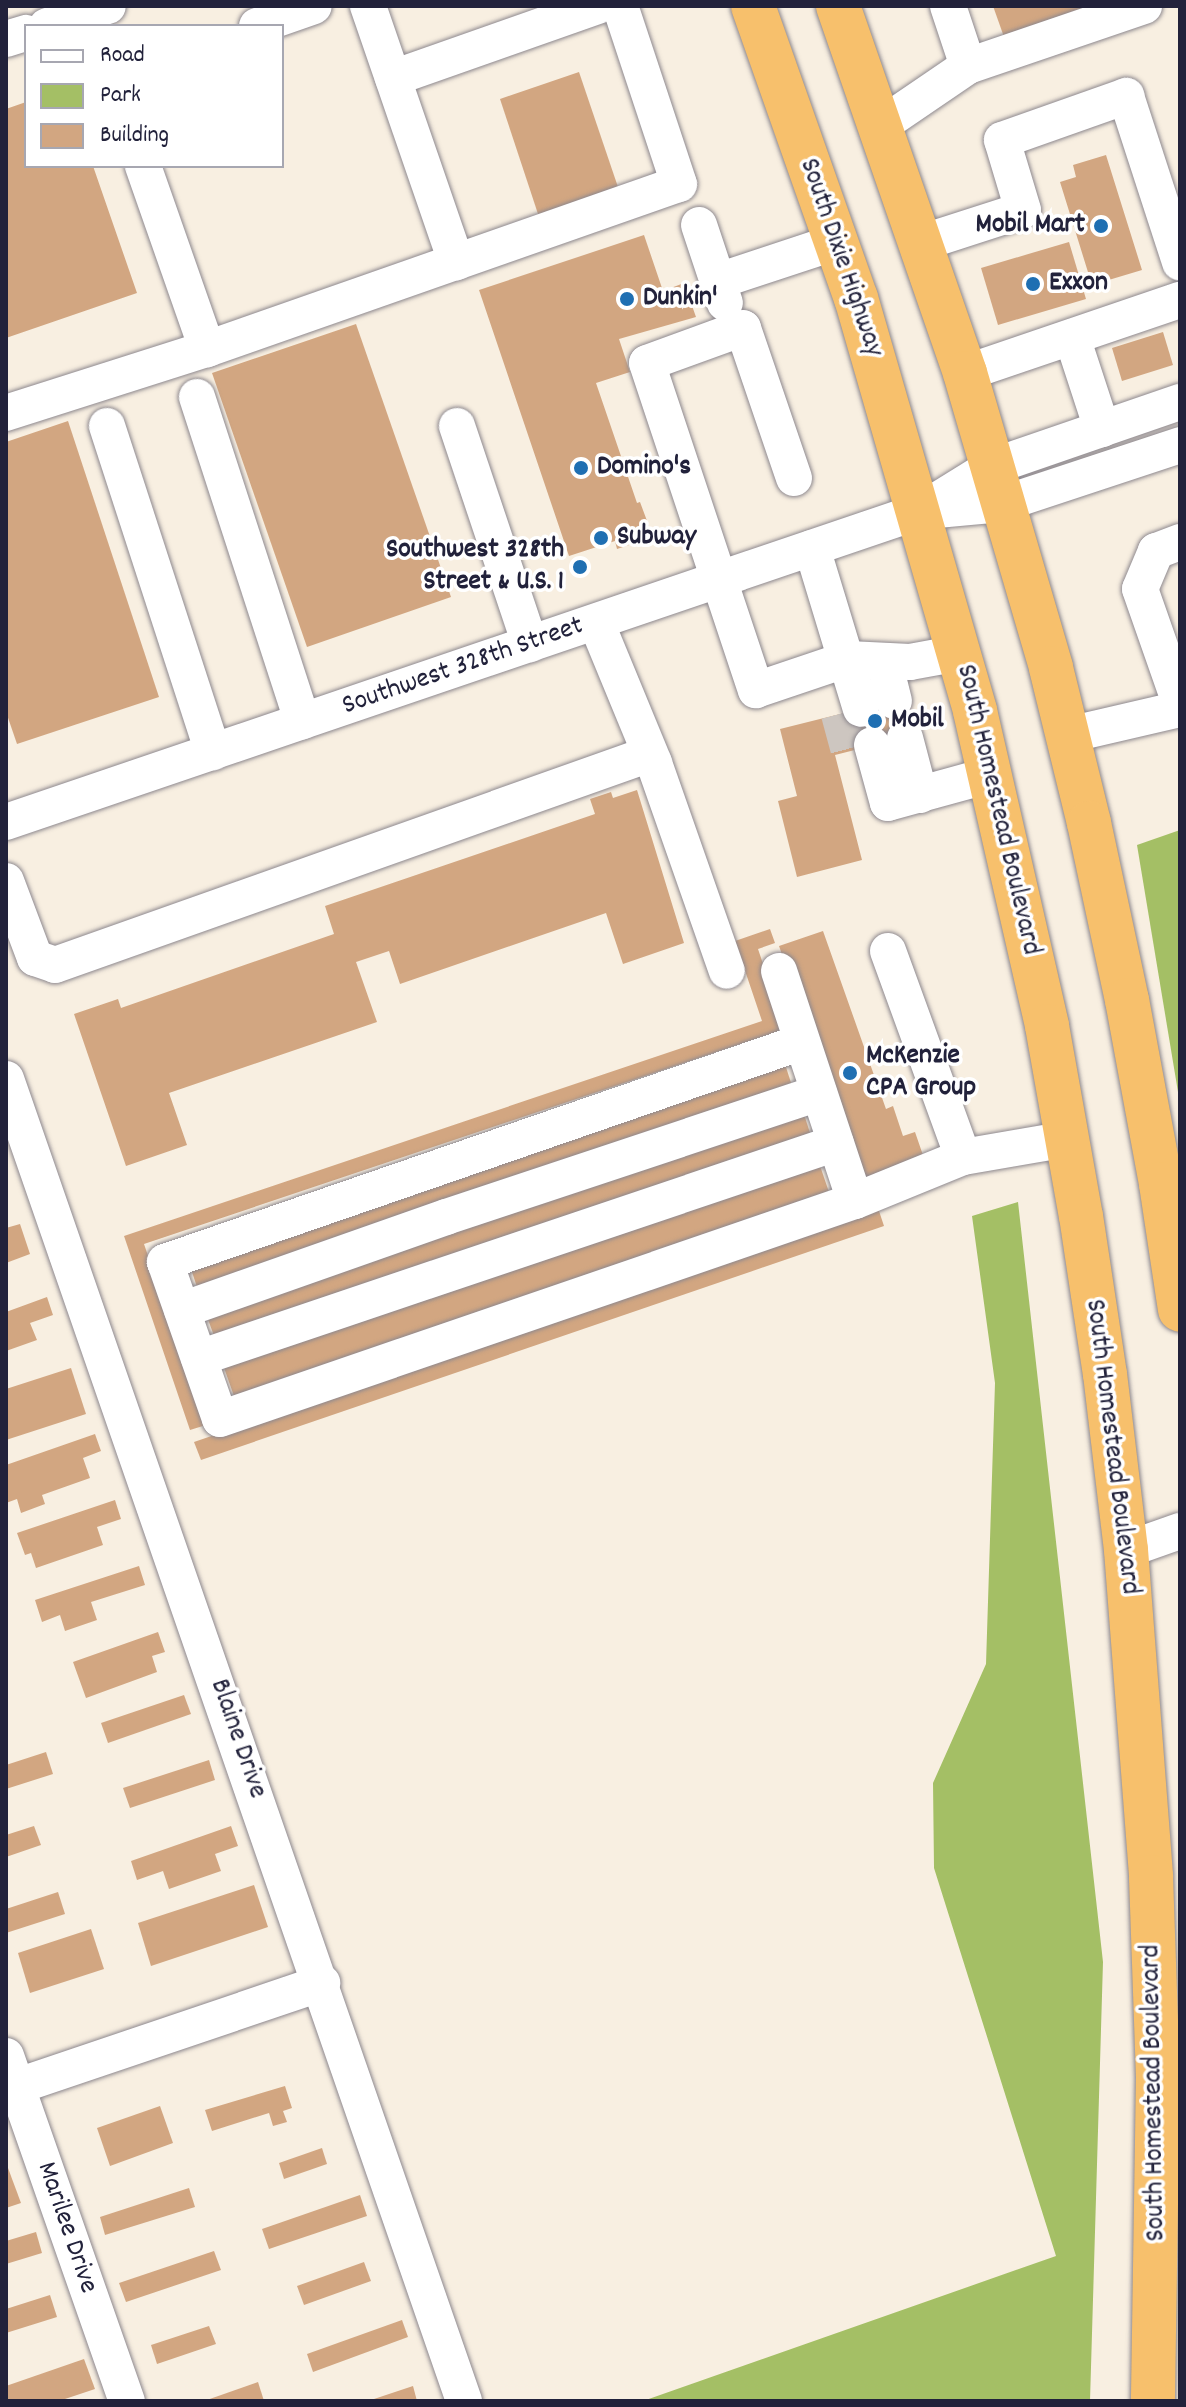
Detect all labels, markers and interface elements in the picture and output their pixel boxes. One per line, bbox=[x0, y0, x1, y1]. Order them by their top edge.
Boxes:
legend bbox=[24, 24, 284, 168]
text: Road bbox=[100, 39, 145, 73]
text: Park bbox=[100, 79, 141, 113]
text: Building bbox=[100, 119, 169, 153]
street label: South Dixie Highway bbox=[790, 155, 890, 361]
place label: Mobil Mart bbox=[976, 209, 1085, 243]
marker: Mobil Mart bbox=[1092, 217, 1110, 235]
place label: Exxon bbox=[1049, 267, 1108, 301]
marker: Exxon bbox=[1024, 275, 1042, 293]
place label: Dunkin' bbox=[643, 282, 718, 316]
marker: Dunkin' bbox=[618, 290, 636, 308]
place label: Domino's bbox=[597, 451, 691, 485]
marker: Domino's bbox=[572, 459, 590, 477]
place label: Subway bbox=[617, 521, 696, 555]
marker: Subway bbox=[592, 529, 610, 547]
place label: Southwest 328th Street & U.S. 1 bbox=[386, 534, 564, 600]
marker: Southwest 328th Street & U.S. 1 bbox=[571, 558, 589, 576]
street label: Southwest 328th Street bbox=[338, 610, 588, 724]
street label: South Homestead Boulevard bbox=[947, 662, 1047, 958]
place label: Mobil bbox=[891, 704, 944, 738]
marker: Mobil bbox=[866, 712, 884, 730]
place label: McKenzie CPA Group bbox=[866, 1040, 976, 1106]
marker: McKenzie CPA Group bbox=[841, 1064, 859, 1082]
street label: South Homestead Boulevard bbox=[1076, 1298, 1146, 1596]
street label: Blaine Drive bbox=[201, 1675, 273, 1803]
street label: South Homestead Boulevard bbox=[1136, 1944, 1174, 2242]
street label: Marilee Drive bbox=[28, 2158, 104, 2298]

